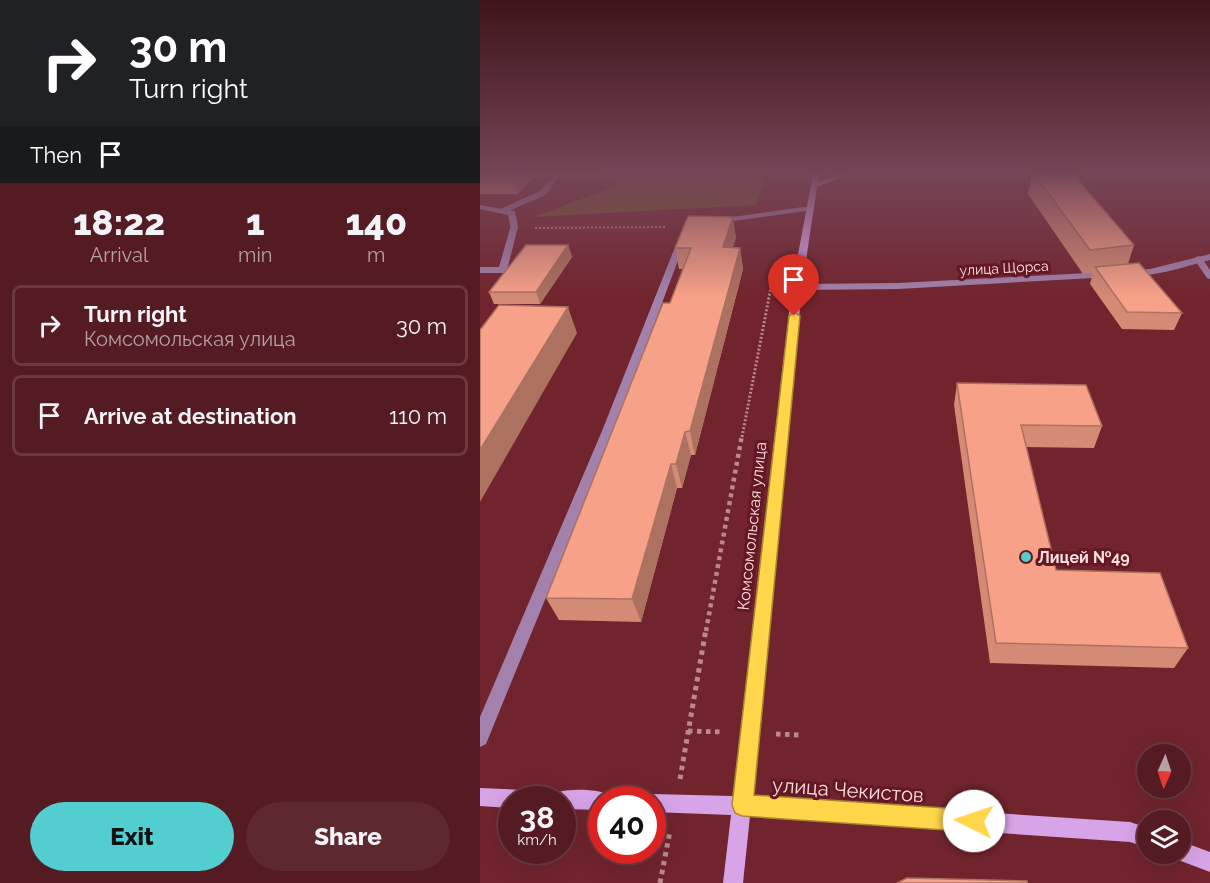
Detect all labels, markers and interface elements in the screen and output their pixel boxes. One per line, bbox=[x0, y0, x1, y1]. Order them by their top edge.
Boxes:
text: 30 m bbox=[129, 23, 227, 72]
icon: right bbox=[30, 24, 108, 102]
text: Turn right bbox=[129, 73, 248, 104]
icon: arrive bbox=[94, 138, 127, 171]
text: Then bbox=[30, 142, 82, 168]
text: 18:22 bbox=[73, 201, 165, 243]
text: 1 bbox=[246, 201, 265, 243]
text: 140 bbox=[345, 201, 407, 243]
text: Arrival bbox=[90, 243, 148, 267]
text: min bbox=[238, 243, 272, 267]
text: m bbox=[367, 243, 385, 267]
pin bbox=[768, 254, 819, 316]
street label: улица Щорса bbox=[959, 258, 1049, 278]
icon: arrive bbox=[777, 263, 810, 296]
text: Turn right bbox=[84, 301, 187, 327]
icon: right bbox=[33, 309, 66, 342]
text: 30 m bbox=[396, 313, 447, 339]
text: Комсомольская улица bbox=[84, 327, 296, 351]
icon: arrive bbox=[33, 399, 66, 432]
text: Arrive at destination bbox=[84, 403, 297, 429]
text: 110 m bbox=[389, 403, 447, 429]
street label: Комсомольская улица bbox=[734, 441, 770, 611]
place label: Лицей №49 bbox=[1038, 548, 1130, 567]
marker: Лицей №49 bbox=[1019, 550, 1033, 564]
north arrow bbox=[1137, 744, 1191, 798]
map controls bbox=[1137, 744, 1191, 864]
street label: улица Чекистов bbox=[771, 773, 925, 807]
speed limit sign: 40 bbox=[588, 786, 666, 864]
position arrow bbox=[942, 789, 1006, 853]
text: 38 bbox=[520, 800, 554, 835]
button: Exit bbox=[30, 802, 234, 871]
button: Share bbox=[246, 802, 450, 871]
button: layers bbox=[1137, 810, 1191, 864]
text: km/h bbox=[517, 831, 557, 849]

